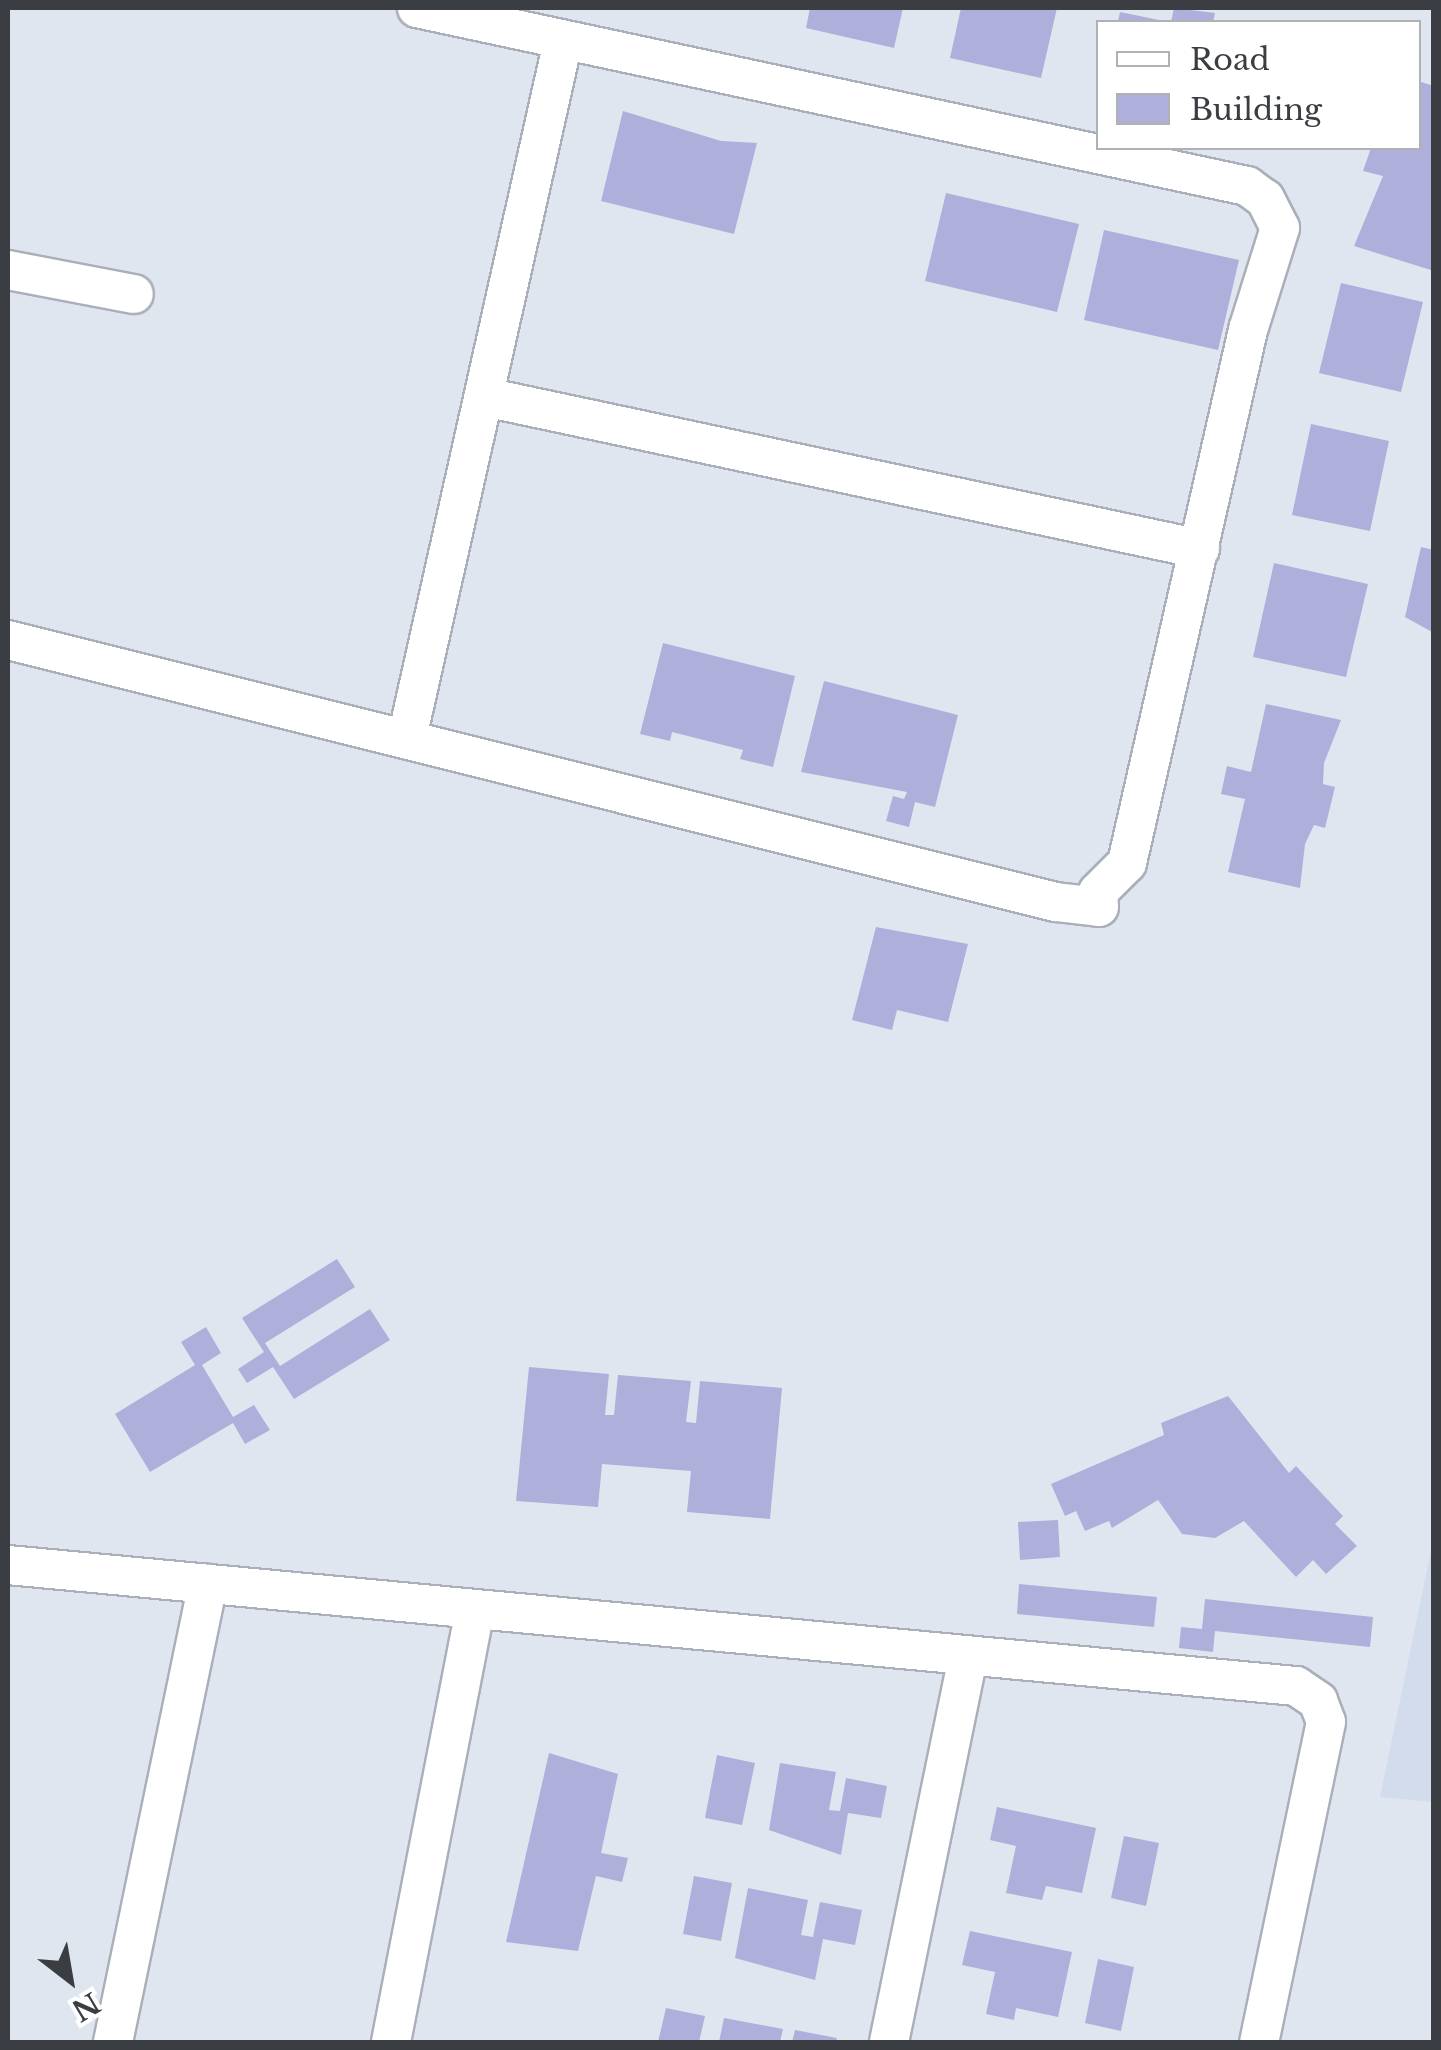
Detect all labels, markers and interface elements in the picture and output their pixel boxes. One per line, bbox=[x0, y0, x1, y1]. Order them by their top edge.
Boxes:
legend bbox=[1096, 20, 1421, 150]
text: Road bbox=[1190, 41, 1270, 78]
text: Building bbox=[1190, 91, 1322, 128]
north arrow bbox=[20, 1930, 120, 2030]
text: N bbox=[65, 1984, 106, 2028]

